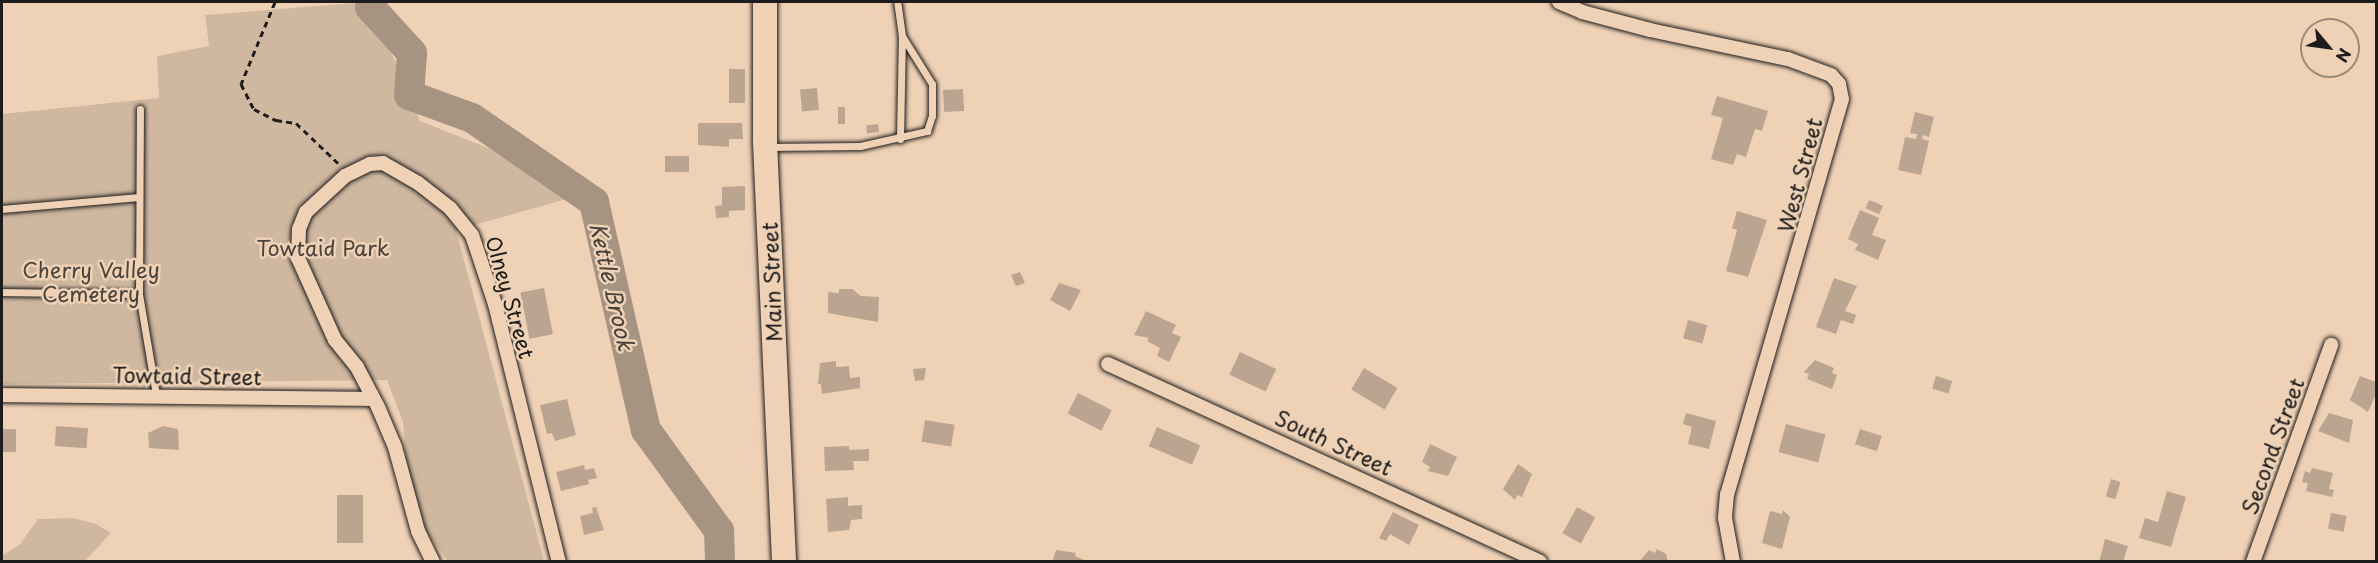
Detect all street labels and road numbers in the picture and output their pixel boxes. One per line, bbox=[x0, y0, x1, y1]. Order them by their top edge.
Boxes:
street label: West Street bbox=[1771, 114, 1827, 236]
street label: Main Street bbox=[756, 221, 786, 343]
street label: Olney Street bbox=[481, 232, 541, 362]
street label: Towtaid Street bbox=[112, 361, 262, 389]
street label: Second Street bbox=[2236, 375, 2308, 517]
street label: South Street bbox=[1271, 404, 1397, 480]

